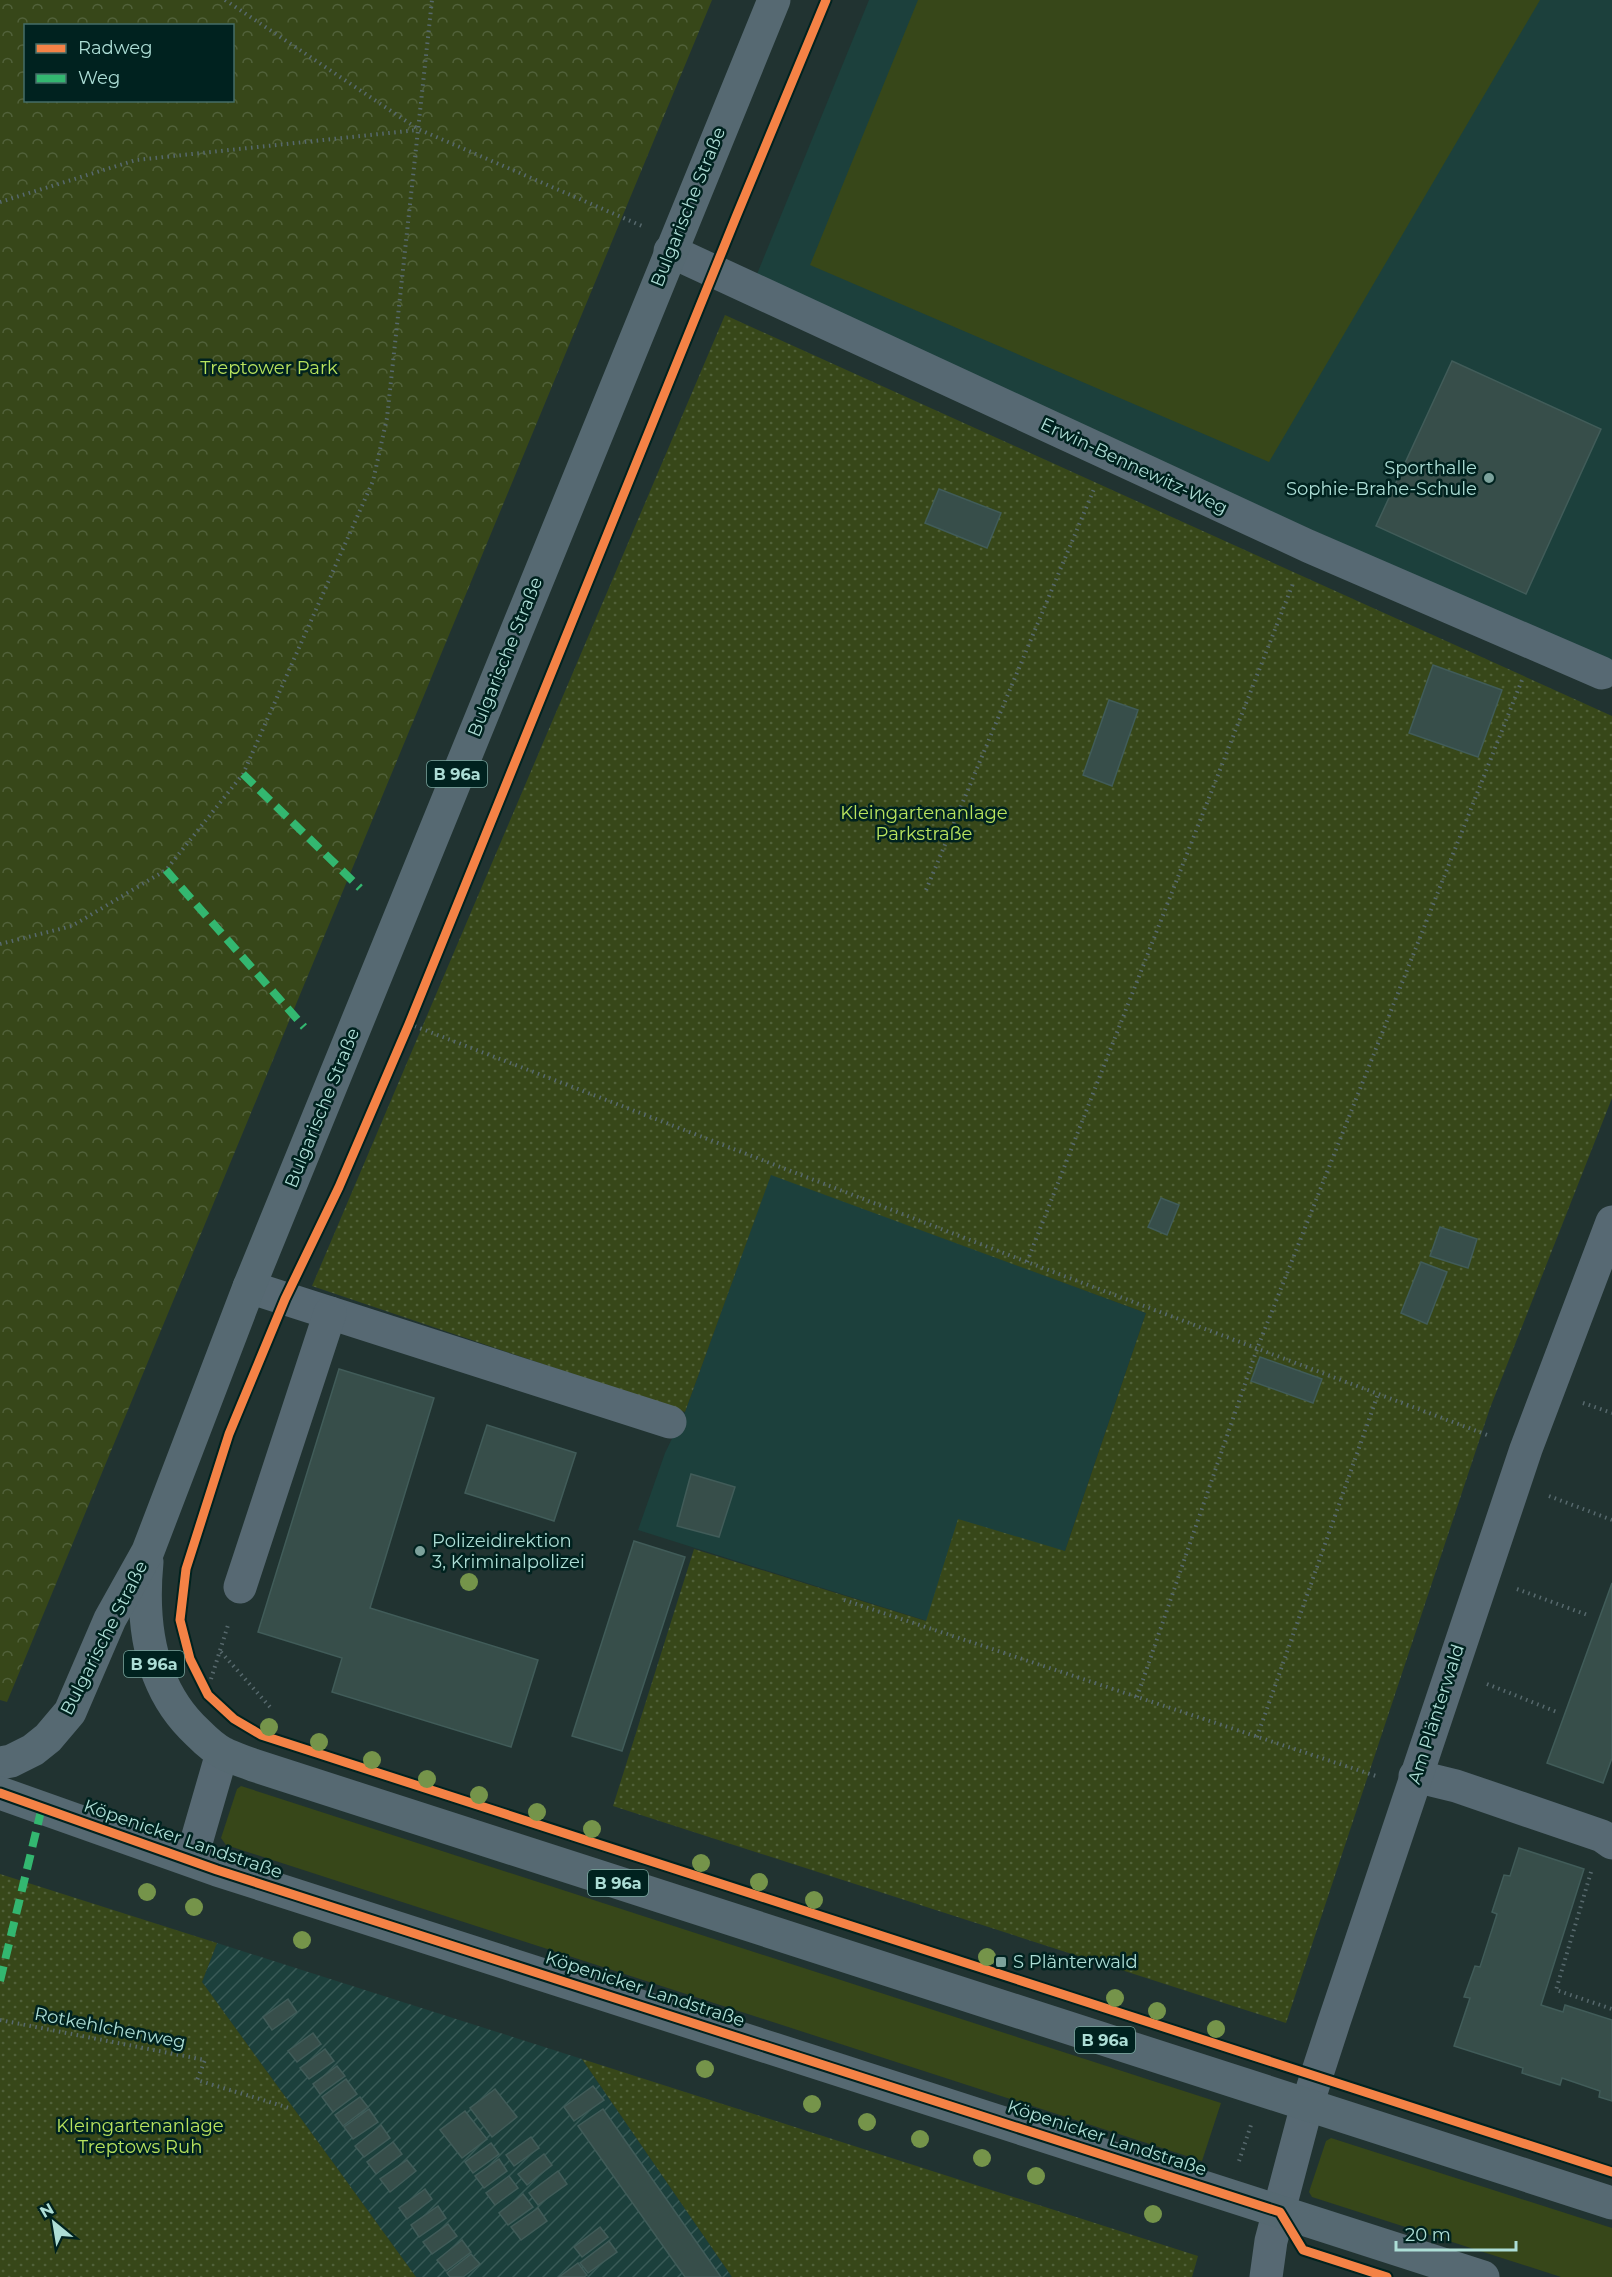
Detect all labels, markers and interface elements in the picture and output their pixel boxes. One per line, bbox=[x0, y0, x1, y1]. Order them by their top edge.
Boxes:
legend bbox=[24, 24, 234, 102]
text: Radweg bbox=[78, 37, 153, 59]
text: Weg bbox=[78, 67, 120, 89]
street label: Bulgarische Straße bbox=[646, 124, 730, 290]
park label: Treptower Park bbox=[200, 357, 338, 379]
street label: Erwin-Bennewitz-Weg bbox=[1037, 413, 1231, 519]
place label: Sporthalle Sophie-Brahe-Schule bbox=[1286, 457, 1477, 500]
marker: Sporthalle Sophie-Brahe-Schule bbox=[1482, 471, 1496, 485]
street label: Bulgarische Straße bbox=[463, 574, 547, 740]
road number: B 96a bbox=[427, 761, 487, 787]
park label: Kleingartenanlage Parkstraße bbox=[840, 802, 1008, 845]
street label: Bulgarische Straße bbox=[280, 1025, 364, 1191]
place label: Polizeidirektion 3, Kriminalpolizei bbox=[432, 1530, 585, 1573]
marker: Polizeidirektion 3, Kriminalpolizei bbox=[413, 1544, 427, 1558]
street label: Bulgarische Straße bbox=[56, 1557, 153, 1719]
street label: Am Plänterwald bbox=[1403, 1641, 1469, 1787]
road number: B 96a bbox=[124, 1651, 184, 1677]
street label: Köpenicker Landstraße bbox=[81, 1795, 285, 1883]
road number: B 96a bbox=[588, 1870, 648, 1896]
street label: Köpenicker Landstraße bbox=[542, 1946, 748, 2032]
place label: S Plänterwald bbox=[1013, 1951, 1138, 1973]
marker: S Plänterwald bbox=[994, 1955, 1008, 1969]
street label: Rotkehlchenweg bbox=[32, 2003, 188, 2053]
road number: B 96a bbox=[1075, 2027, 1135, 2053]
street label: Köpenicker Landstraße bbox=[1004, 2095, 1210, 2181]
park label: Kleingartenanlage Treptows Ruh bbox=[56, 2115, 224, 2158]
north arrow bbox=[24, 2193, 84, 2253]
text: N bbox=[36, 2199, 57, 2222]
scale bar bbox=[1396, 2214, 1516, 2252]
text: 20 m bbox=[1405, 2224, 1451, 2246]

